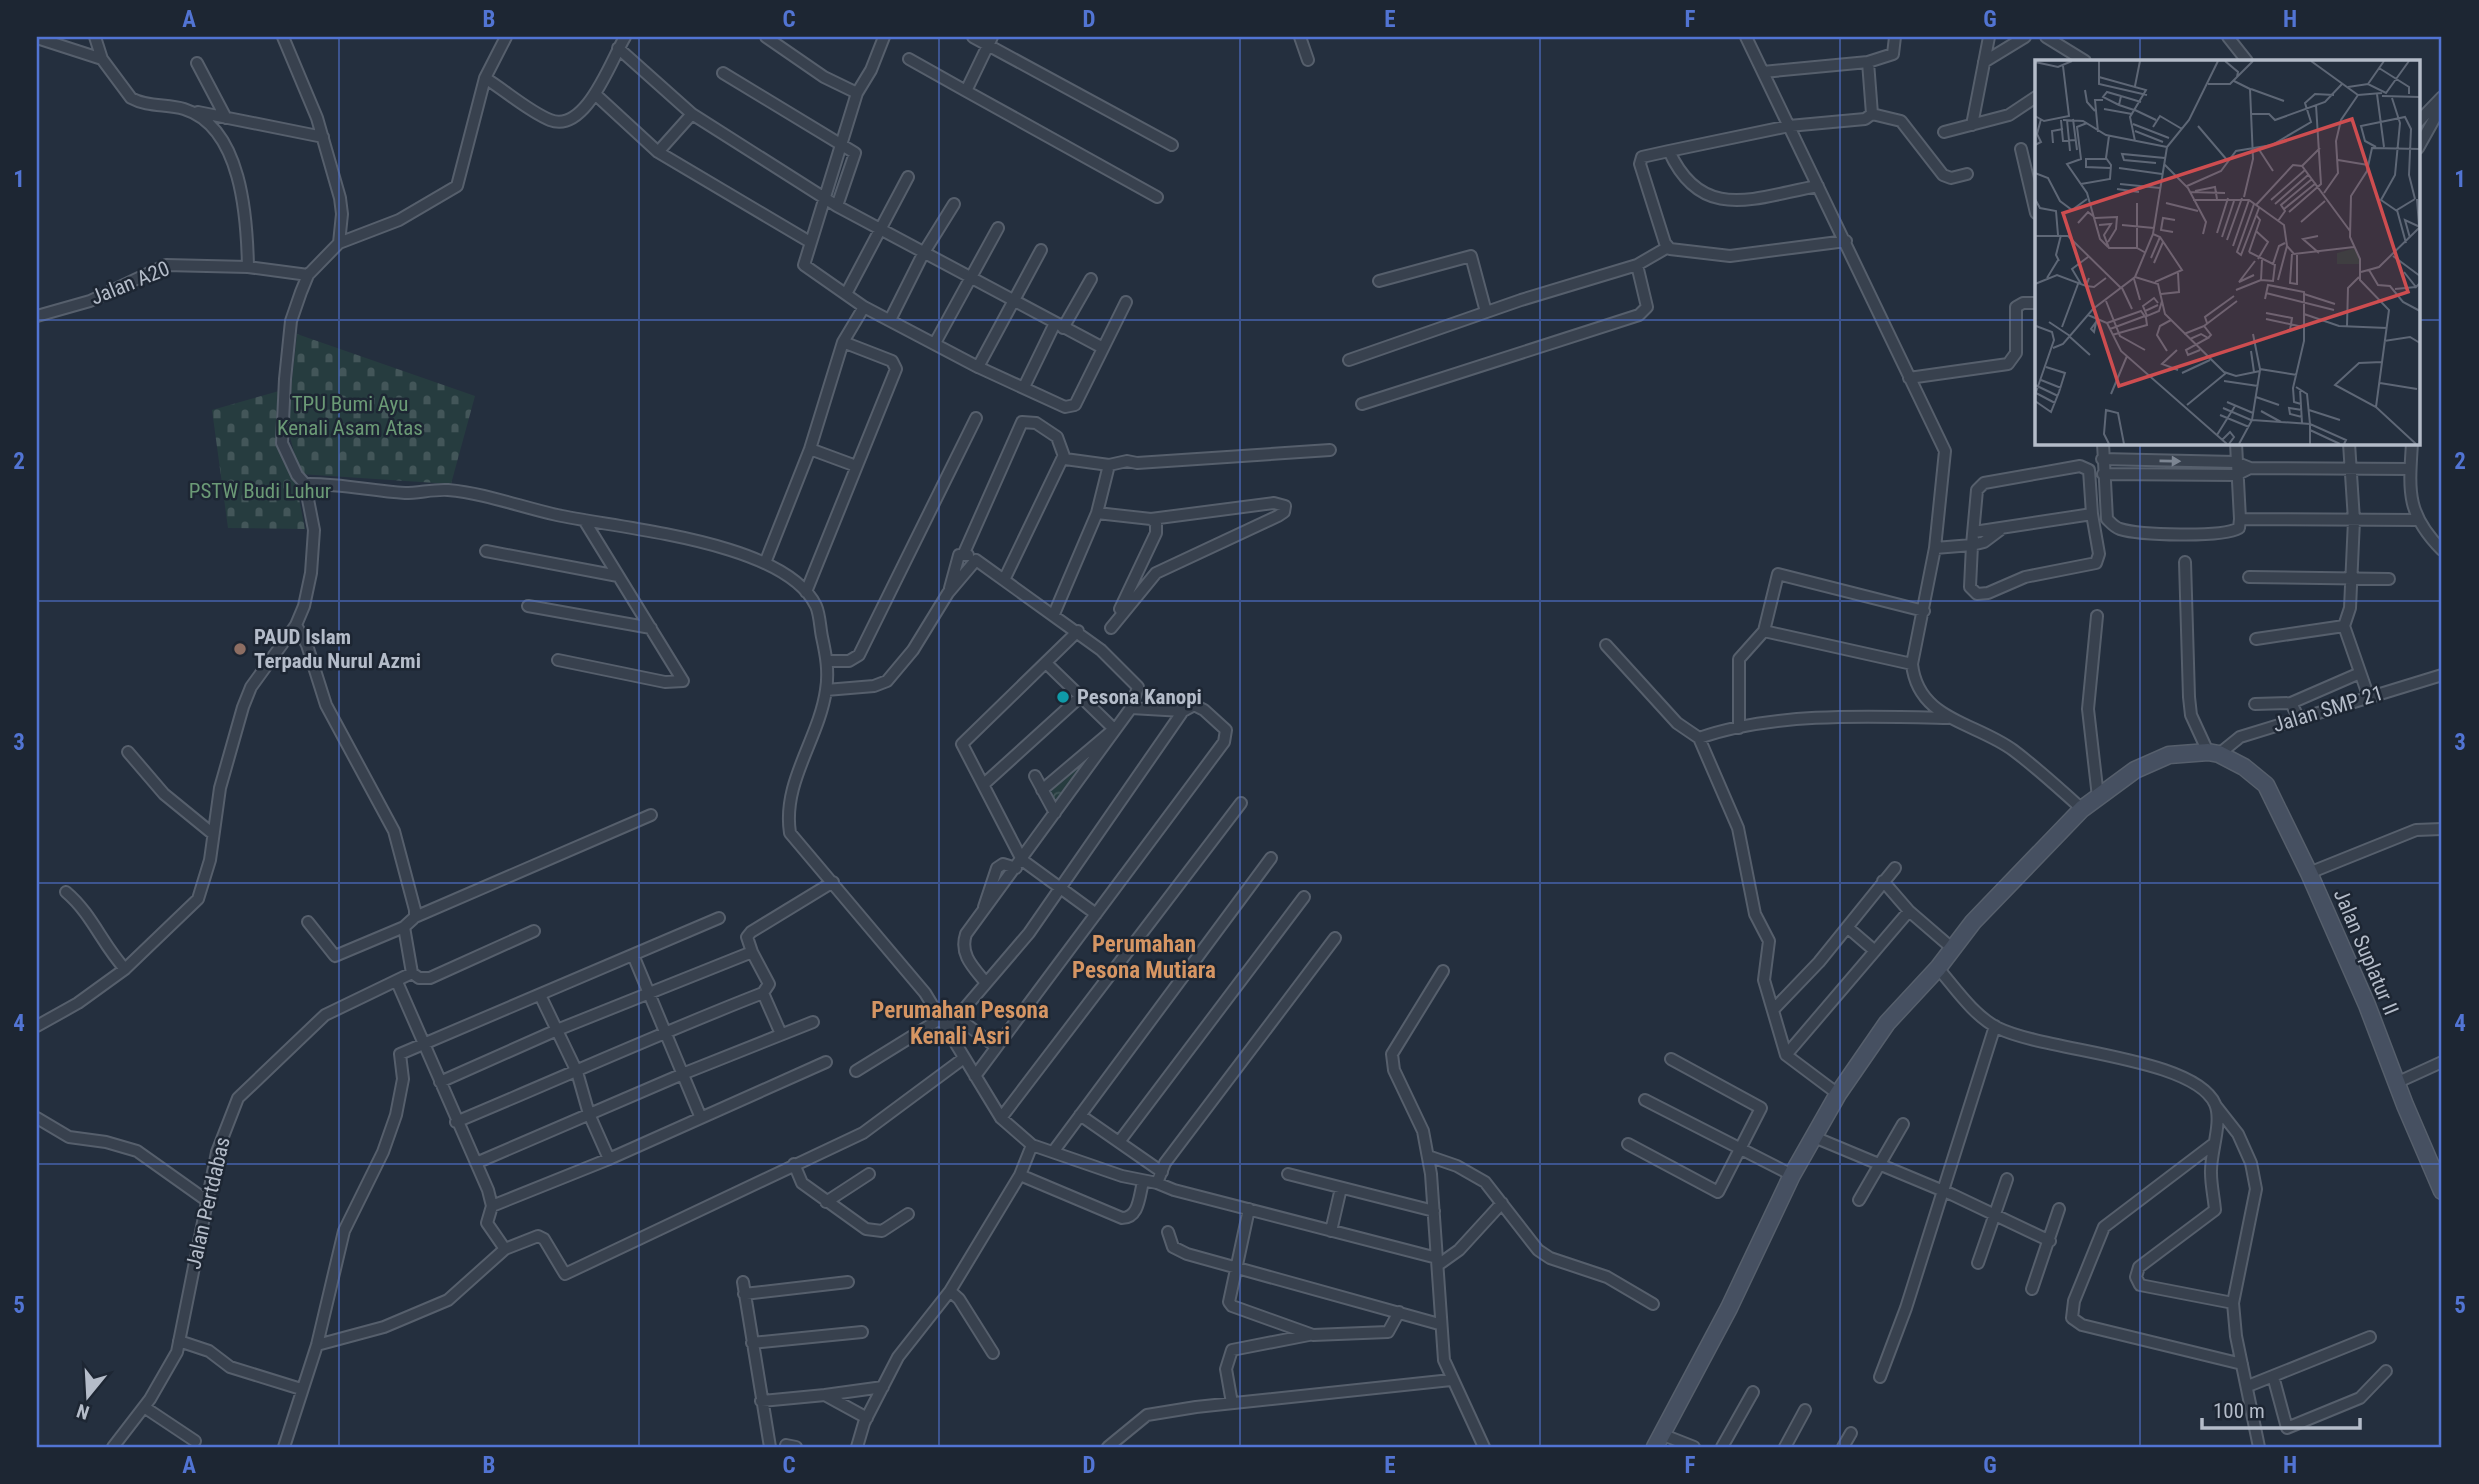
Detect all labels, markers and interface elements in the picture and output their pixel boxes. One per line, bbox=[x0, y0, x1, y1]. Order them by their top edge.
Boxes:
text: A bbox=[182, 6, 196, 33]
text: B bbox=[483, 6, 495, 33]
text: C bbox=[782, 6, 796, 33]
text: D bbox=[1083, 6, 1096, 33]
text: E bbox=[1384, 6, 1396, 33]
text: F bbox=[1685, 6, 1696, 33]
text: G bbox=[1983, 6, 1997, 33]
text: H bbox=[2283, 6, 2297, 33]
inset map bbox=[2035, 60, 2420, 444]
text: 1 bbox=[13, 166, 25, 193]
text: 1 bbox=[2454, 166, 2466, 193]
street label: Jalan A20 bbox=[87, 256, 173, 310]
park label: TPU Bumi Ayu Kenali Asam Atas bbox=[277, 392, 423, 440]
text: 2 bbox=[13, 448, 25, 475]
text: 2 bbox=[2454, 448, 2466, 475]
one-way arrow bbox=[2159, 455, 2181, 466]
park label: PSTW Budi Luhur bbox=[189, 479, 331, 503]
place label: PAUD Islam Terpadu Nurul Azmi bbox=[254, 625, 421, 673]
marker: PAUD Islam Terpadu Nurul Azmi bbox=[232, 641, 248, 657]
street label: Jalan SMP 21 bbox=[2270, 681, 2386, 737]
place label: Pesona Kanopi bbox=[1077, 685, 1202, 709]
marker: Pesona Kanopi bbox=[1055, 689, 1071, 705]
text: 3 bbox=[13, 729, 25, 756]
text: 3 bbox=[2454, 729, 2466, 756]
street label: Jalan Suplatur II bbox=[2329, 885, 2403, 1019]
district label: Perumahan Pesona Mutiara bbox=[1072, 931, 1216, 984]
district label: Perumahan Pesona Kenali Asri bbox=[871, 997, 1049, 1050]
text: 4 bbox=[13, 1010, 25, 1037]
text: 4 bbox=[2454, 1010, 2466, 1037]
street label: Jalan Pertdabas bbox=[181, 1135, 235, 1271]
text: 5 bbox=[13, 1292, 25, 1319]
text: 5 bbox=[2454, 1292, 2466, 1319]
north arrow bbox=[52, 1362, 122, 1432]
scale bar bbox=[2202, 1386, 2360, 1430]
text: N bbox=[74, 1399, 92, 1424]
text: 100 m bbox=[2213, 1399, 2265, 1423]
text: A bbox=[182, 1452, 196, 1479]
text: B bbox=[483, 1452, 495, 1479]
text: C bbox=[782, 1452, 796, 1479]
text: D bbox=[1083, 1452, 1096, 1479]
text: E bbox=[1384, 1452, 1396, 1479]
text: F bbox=[1685, 1452, 1696, 1479]
text: G bbox=[1983, 1452, 1997, 1479]
text: H bbox=[2283, 1452, 2297, 1479]

